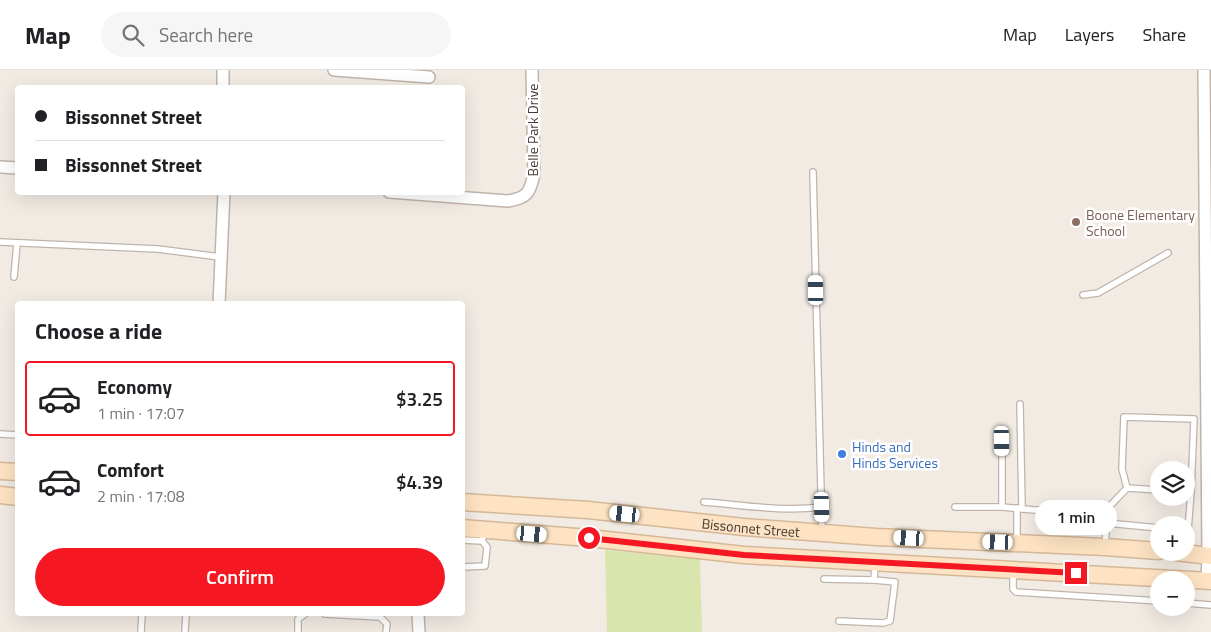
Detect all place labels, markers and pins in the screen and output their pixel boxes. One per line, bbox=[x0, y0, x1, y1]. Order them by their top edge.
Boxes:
place label: Boone Elementary School bbox=[1086, 204, 1195, 241]
marker: Boone Elementary School bbox=[1070, 216, 1082, 228]
place label: Hinds and Hinds Services bbox=[852, 436, 938, 473]
marker: Hinds and Hinds Services bbox=[836, 448, 848, 460]

